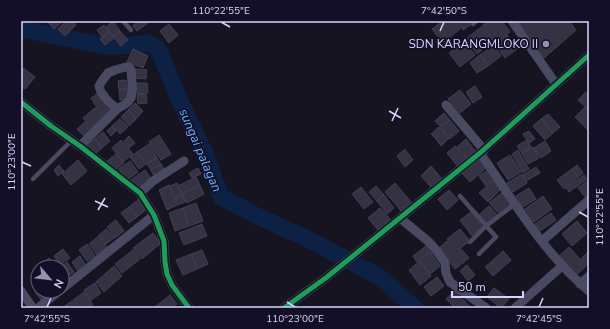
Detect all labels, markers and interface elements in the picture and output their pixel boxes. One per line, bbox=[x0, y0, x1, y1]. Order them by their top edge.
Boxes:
text: 110°22'55"E bbox=[192, 4, 250, 18]
text: 7°42'50"S bbox=[421, 4, 467, 18]
place label: SDN KARANGMLOKO II bbox=[408, 36, 538, 52]
marker: SDN KARANGMLOKO II bbox=[541, 39, 551, 49]
water label: sungai palagan bbox=[174, 106, 226, 195]
text: 110°23'00"E bbox=[5, 133, 19, 191]
text: 110°22'55"E bbox=[593, 188, 607, 246]
north arrow bbox=[30, 259, 70, 299]
scale bar bbox=[452, 273, 523, 299]
text: N bbox=[50, 276, 67, 291]
text: 50 m bbox=[458, 279, 486, 295]
text: 7°42'55"S bbox=[24, 312, 70, 326]
text: 110°23'00"E bbox=[266, 312, 324, 326]
text: 7°42'45"S bbox=[516, 312, 562, 326]

